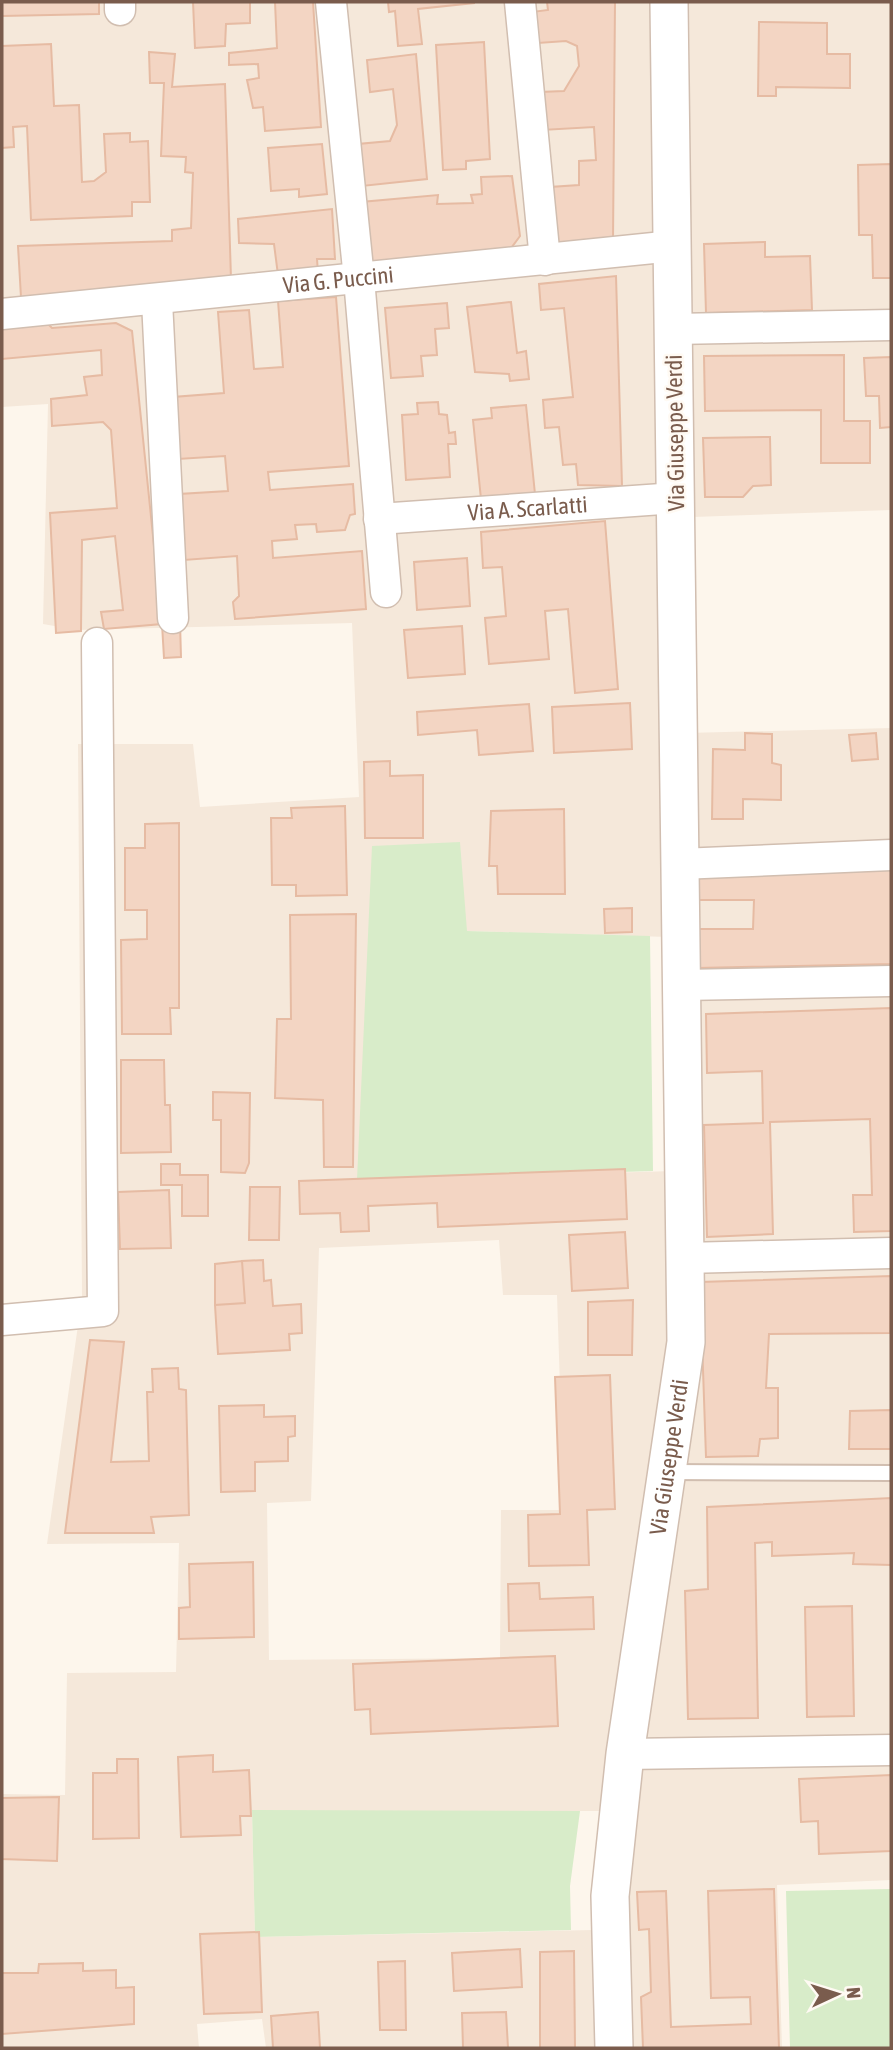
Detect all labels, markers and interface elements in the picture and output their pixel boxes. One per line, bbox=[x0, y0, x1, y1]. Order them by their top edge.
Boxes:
street label: Via G. Puccini bbox=[282, 261, 395, 298]
street label: Via Giuseppe Verdi bbox=[661, 354, 689, 512]
street label: Via A. Scarlatti bbox=[467, 491, 588, 526]
street label: Via Giuseppe Verdi bbox=[645, 1377, 693, 1537]
north arrow bbox=[802, 1959, 872, 2029]
text: N bbox=[843, 1986, 865, 1999]

